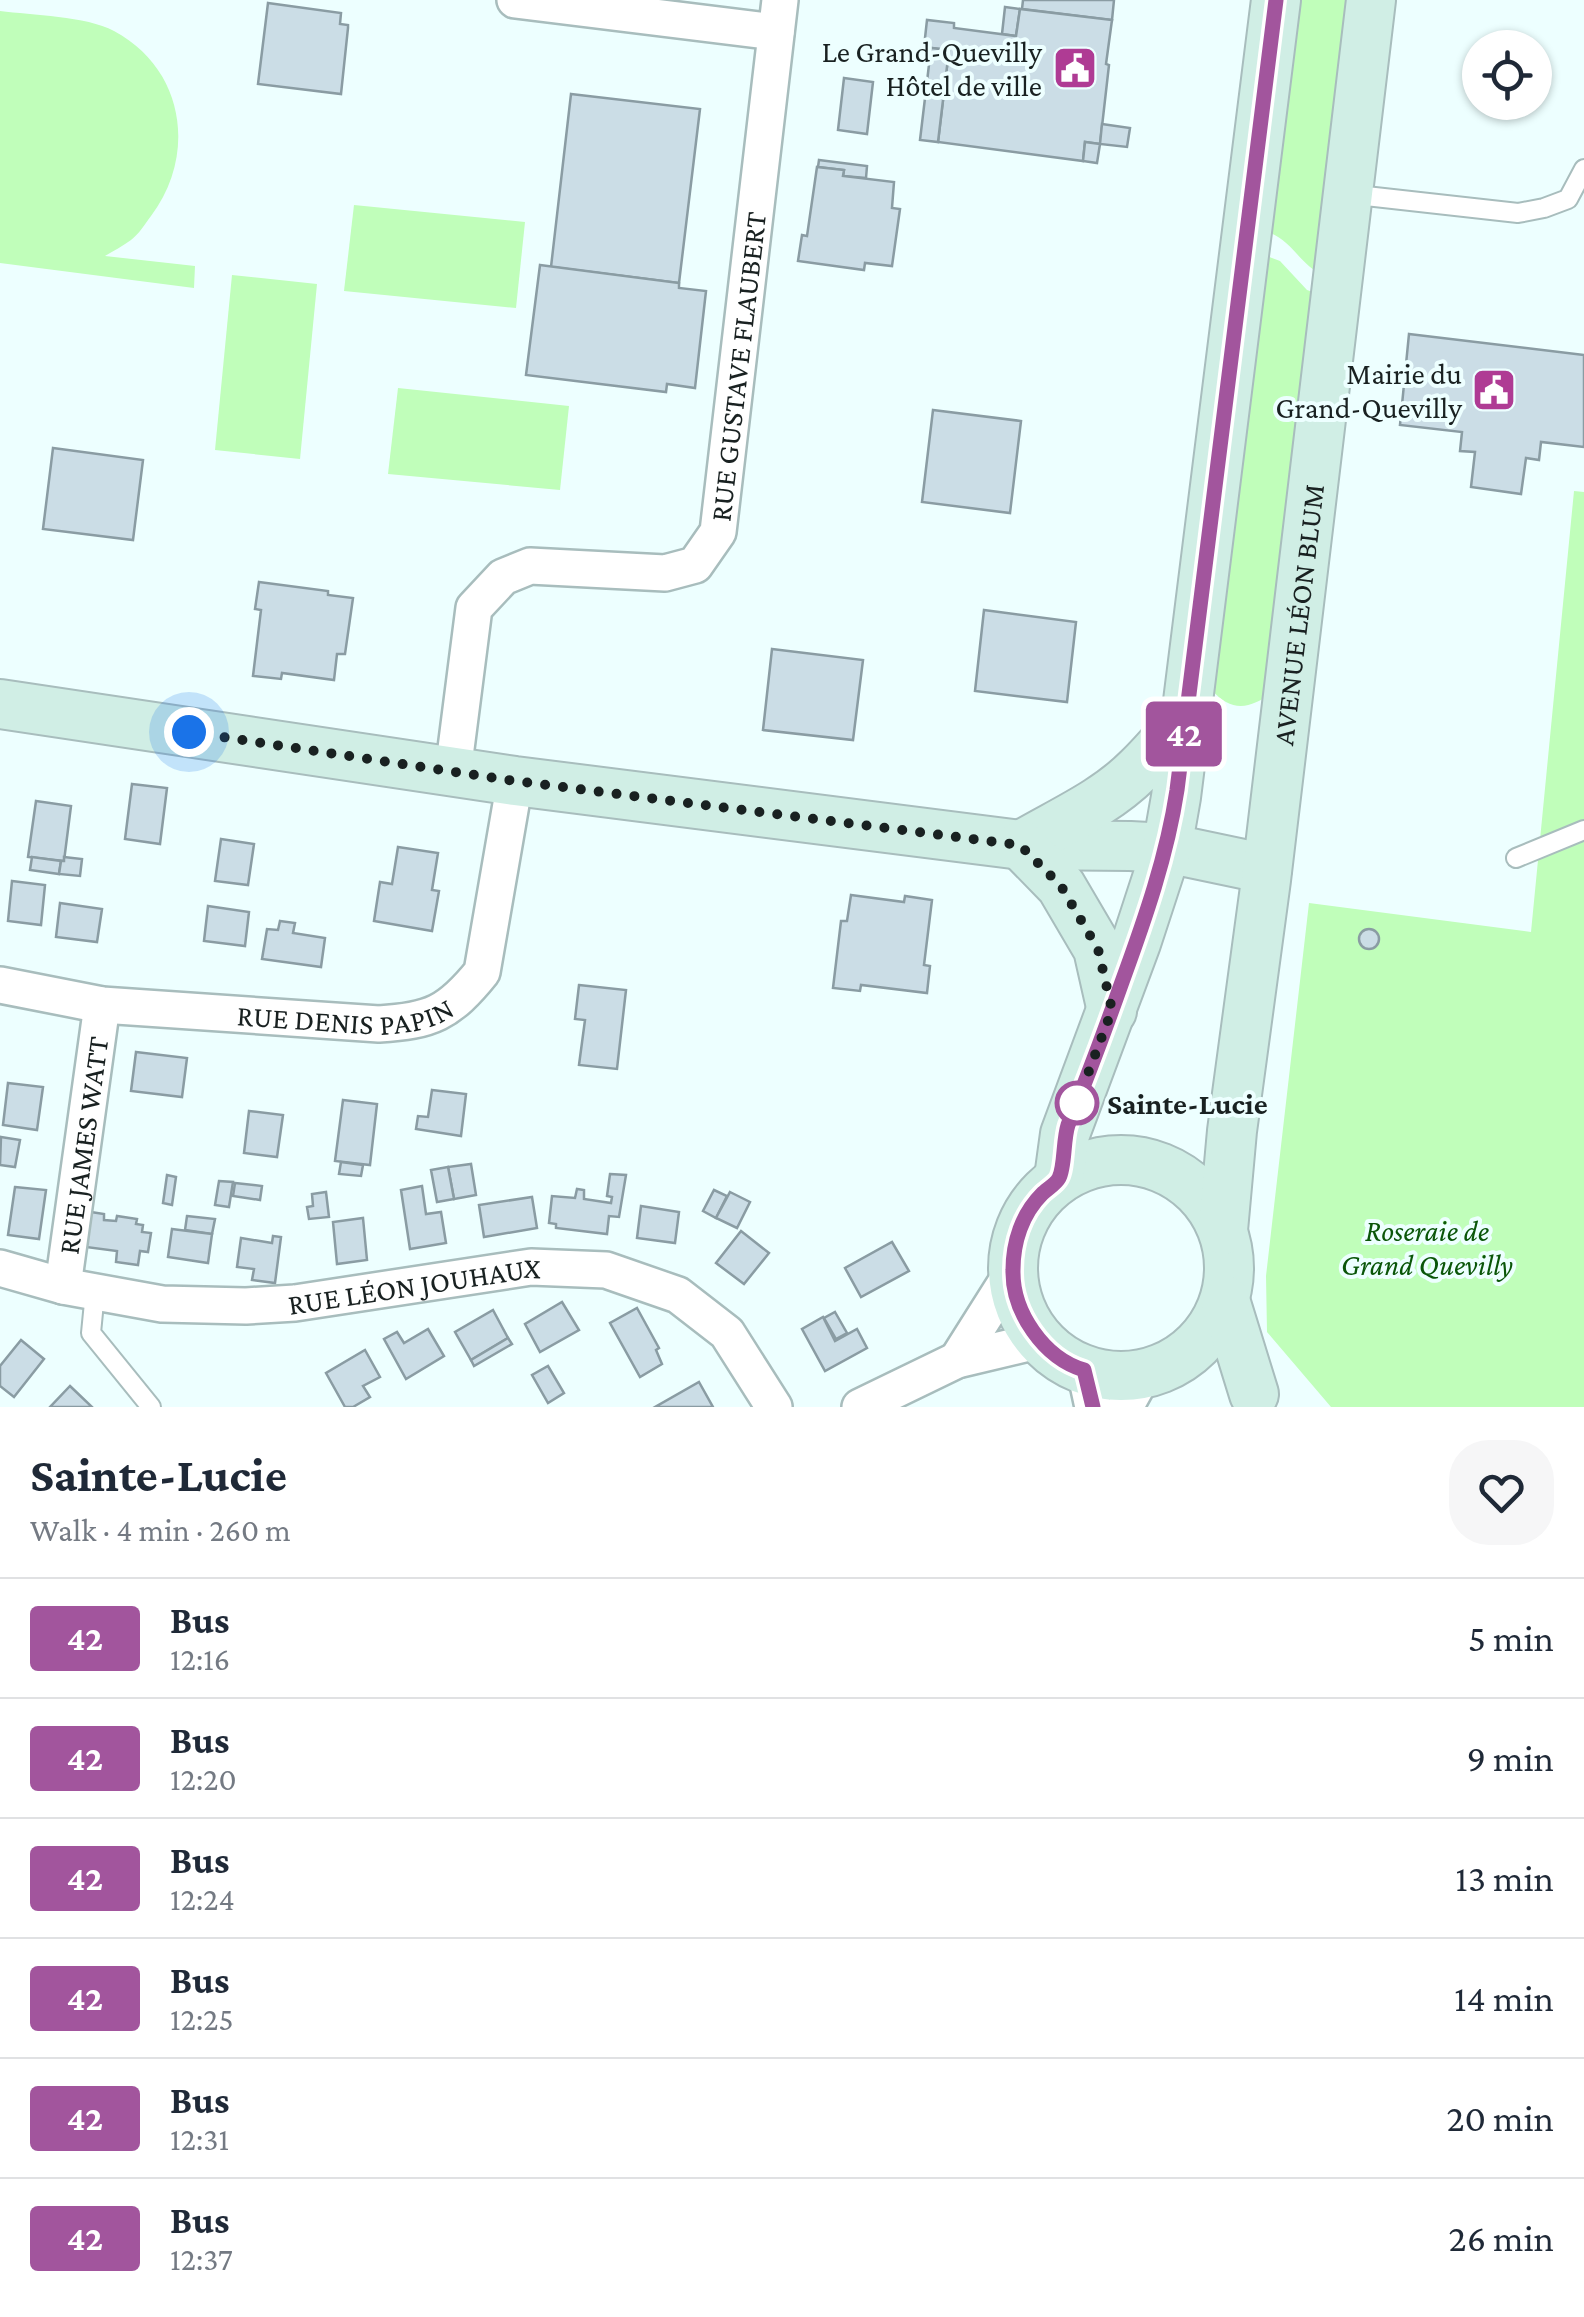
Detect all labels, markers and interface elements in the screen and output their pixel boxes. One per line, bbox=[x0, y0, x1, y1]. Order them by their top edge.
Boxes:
map controls bbox=[1462, 30, 1552, 120]
button: locate bbox=[1462, 30, 1552, 120]
place label: Le Grand-Quevilly Hôtel de ville bbox=[822, 35, 1042, 102]
public building icon: Le Grand-Quevilly Hôtel de ville bbox=[1052, 45, 1098, 91]
street label: RUE GUSTAVE FLAUBERT bbox=[703, 210, 772, 523]
place label: Mairie du Grand-Quevilly bbox=[1276, 357, 1462, 425]
public building icon: Mairie du Grand-Quevilly bbox=[1471, 367, 1517, 413]
street label: AVENUE LÉON BLUM bbox=[1266, 482, 1330, 747]
line badge: 42 bbox=[1139, 702, 1229, 766]
your location bbox=[164, 707, 214, 757]
text: 42 bbox=[1166, 715, 1202, 754]
street label: RUE DENIS PAPIN bbox=[236, 991, 459, 1040]
street label: RUE JAMES WATT bbox=[51, 1034, 114, 1256]
marker: Sainte-Lucie bbox=[1056, 1082, 1098, 1124]
place label: Sainte-Lucie bbox=[1107, 1087, 1268, 1120]
park label: Roseraie de Grand Quevilly bbox=[1341, 1214, 1513, 1282]
street label: RUE LÉON JOUHAUX bbox=[286, 1250, 541, 1320]
button: heart bbox=[1449, 1440, 1554, 1545]
text: Sainte-Lucie bbox=[30, 1448, 287, 1501]
text: Walk · 4 min · 260 m bbox=[30, 1512, 291, 1548]
text: Bus bbox=[170, 1599, 229, 1641]
text: 5 min bbox=[1468, 1617, 1554, 1659]
text: 42 bbox=[67, 1619, 103, 1658]
text: 12:16 bbox=[170, 1641, 230, 1677]
text: Bus bbox=[170, 1719, 229, 1761]
text: 9 min bbox=[1467, 1737, 1554, 1779]
text: 42 bbox=[67, 1739, 103, 1778]
text: 12:20 bbox=[170, 1761, 237, 1797]
text: Bus bbox=[170, 1839, 229, 1881]
text: 13 min bbox=[1455, 1857, 1554, 1899]
text: 42 bbox=[67, 1859, 103, 1898]
text: 12:24 bbox=[170, 1881, 235, 1917]
text: Bus bbox=[170, 1959, 229, 2001]
text: 14 min bbox=[1454, 1977, 1554, 2019]
text: 42 bbox=[67, 1979, 103, 2018]
text: 12:25 bbox=[170, 2001, 234, 2037]
text: Bus bbox=[170, 2079, 229, 2121]
text: 20 min bbox=[1446, 2097, 1554, 2139]
text: 42 bbox=[67, 2099, 103, 2138]
text: 12:31 bbox=[170, 2121, 229, 2157]
text: Bus bbox=[170, 2199, 229, 2241]
text: 26 min bbox=[1449, 2217, 1554, 2259]
text: 42 bbox=[67, 2219, 103, 2258]
text: 12:37 bbox=[170, 2241, 233, 2277]

